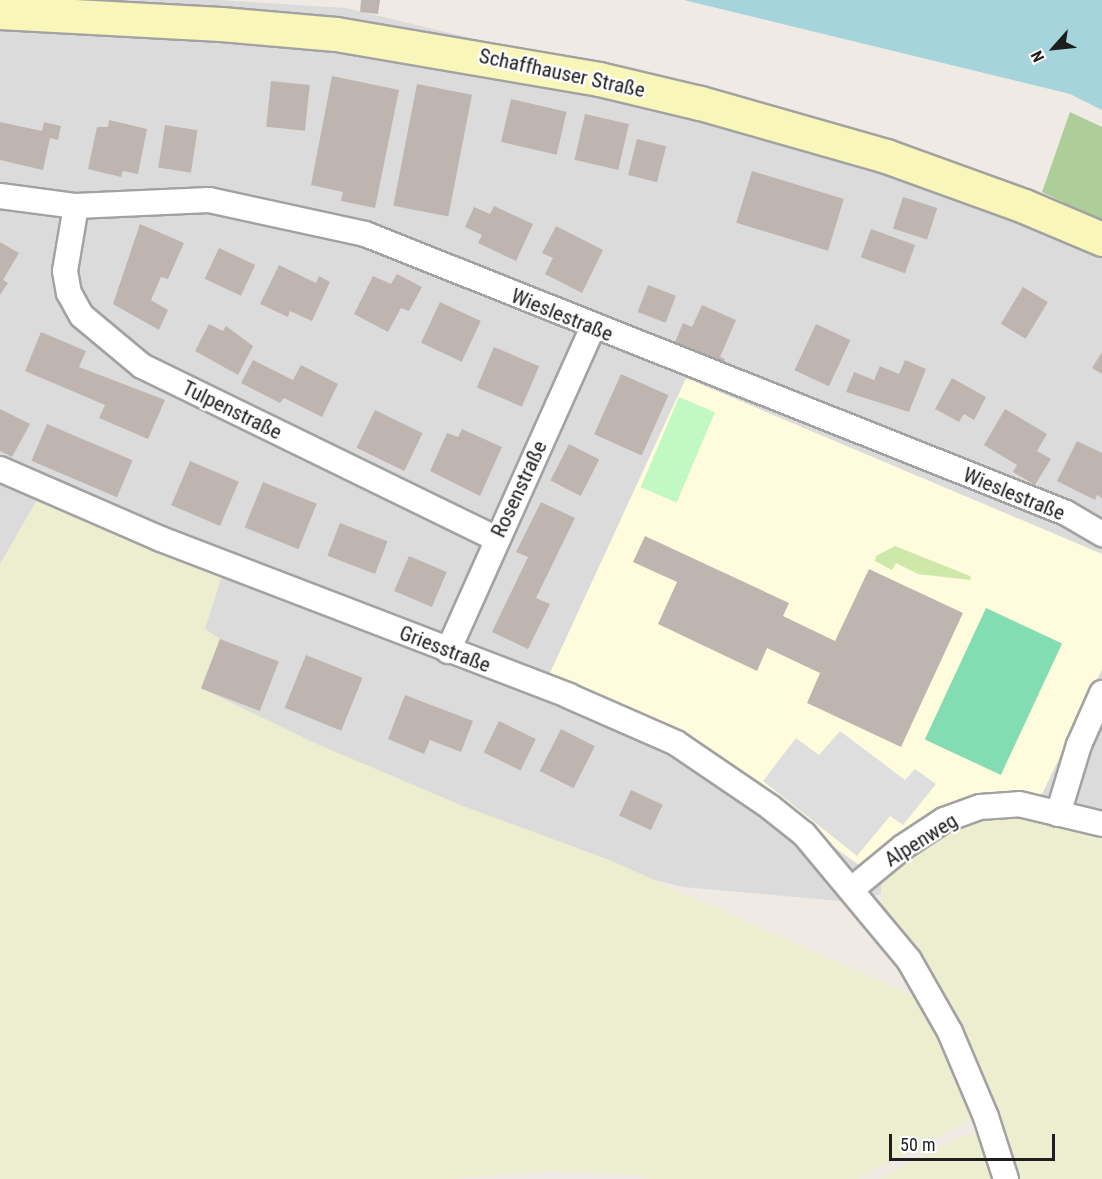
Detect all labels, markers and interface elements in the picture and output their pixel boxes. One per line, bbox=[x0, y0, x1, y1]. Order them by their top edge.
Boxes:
north arrow bbox=[1024, 18, 1084, 78]
street label: Schaffhauser Straße bbox=[477, 43, 647, 103]
text: N bbox=[1027, 48, 1048, 65]
street label: Wieslestraße bbox=[507, 283, 617, 347]
street label: Tulpenstraße bbox=[178, 375, 286, 445]
street label: Rosenstraße bbox=[486, 437, 552, 541]
street label: Wieslestraße bbox=[959, 462, 1069, 526]
street label: Griesstraße bbox=[396, 620, 494, 678]
street label: Alpenweg bbox=[880, 808, 962, 872]
scale bar bbox=[892, 1122, 1058, 1160]
text: 50 m bbox=[900, 1134, 935, 1155]

